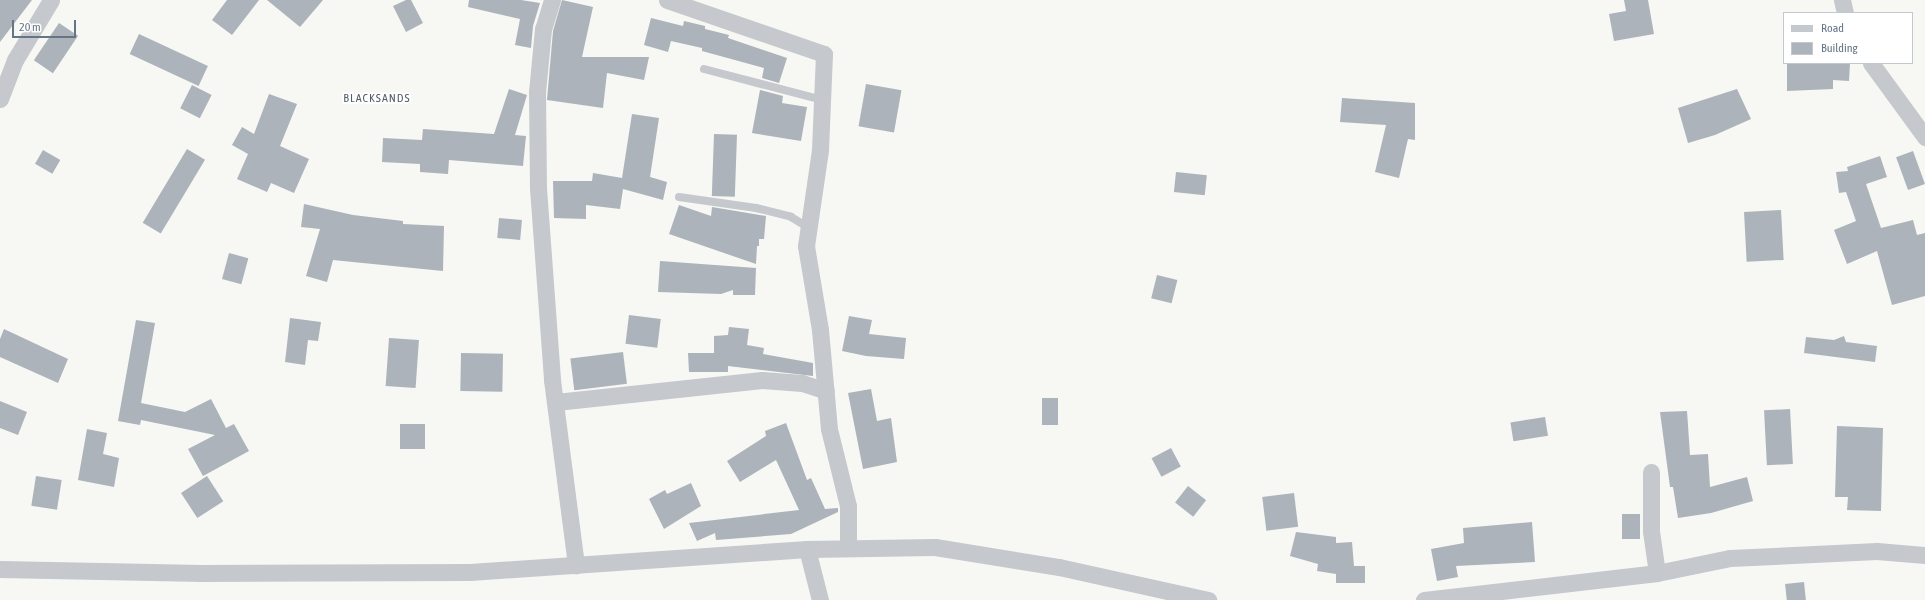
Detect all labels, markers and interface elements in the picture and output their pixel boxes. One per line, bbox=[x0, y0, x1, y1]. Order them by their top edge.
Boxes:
scale bar bbox=[14, 12, 78, 38]
legend bbox=[1783, 12, 1913, 64]
text: 20 m bbox=[19, 20, 41, 34]
text: Road bbox=[1821, 21, 1844, 35]
text: Building bbox=[1821, 41, 1858, 55]
district label: BLACKSANDS bbox=[343, 92, 411, 106]

